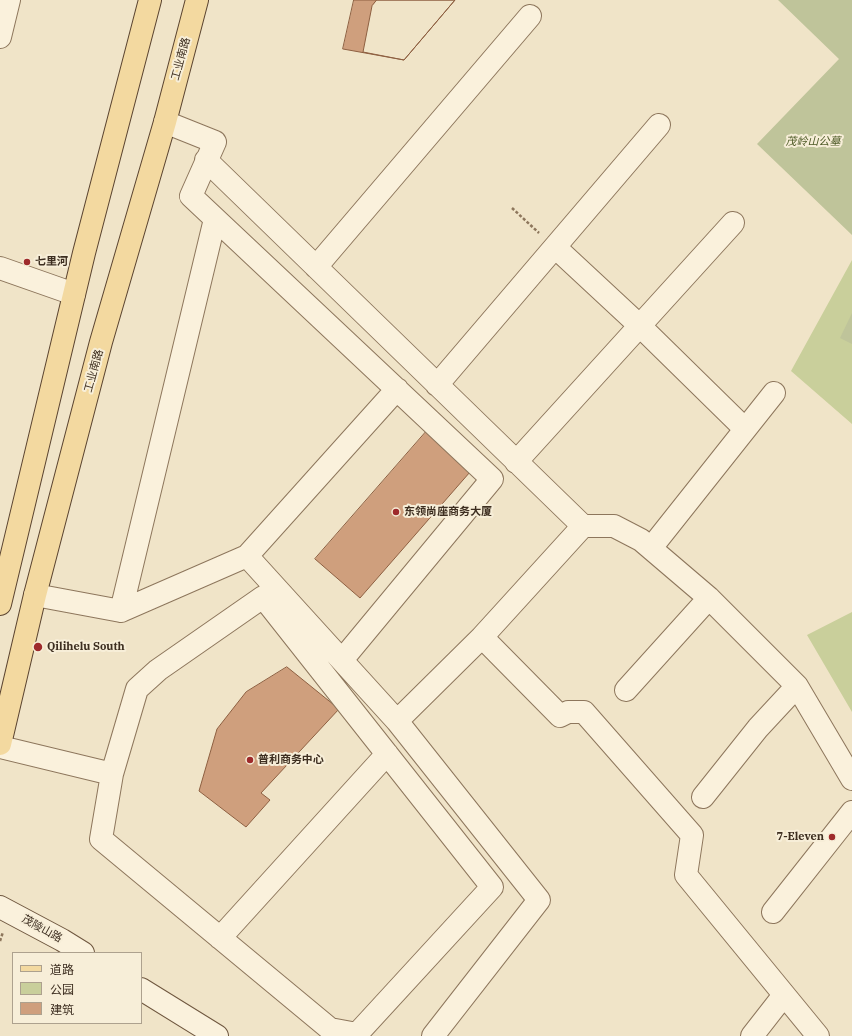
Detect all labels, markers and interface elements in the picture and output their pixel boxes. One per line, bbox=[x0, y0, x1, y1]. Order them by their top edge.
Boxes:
street label: 工业南路 bbox=[169, 36, 193, 82]
park label: 茂岭山公墓 bbox=[786, 135, 840, 149]
place label: 七里河 bbox=[35, 255, 68, 269]
marker: 七里河 bbox=[22, 257, 32, 267]
street label: 工业南路 bbox=[82, 348, 106, 394]
place label: 东领尚座商务大厦 bbox=[404, 505, 492, 519]
marker: 东领尚座商务大厦 bbox=[391, 507, 401, 517]
place label: Qilihelu South bbox=[47, 640, 125, 654]
marker: Qilihelu South bbox=[32, 641, 44, 653]
place label: 普利商务中心 bbox=[258, 753, 324, 767]
marker: 普利商务中心 bbox=[245, 755, 255, 765]
place label: 7-Eleven bbox=[777, 830, 824, 844]
marker: 7-Eleven bbox=[827, 832, 837, 842]
street label: 茂陵山路 bbox=[20, 913, 64, 945]
legend bbox=[12, 952, 142, 1024]
text: 道路 bbox=[50, 962, 74, 977]
text: 公园 bbox=[50, 982, 74, 997]
text: 建筑 bbox=[50, 1002, 74, 1017]

